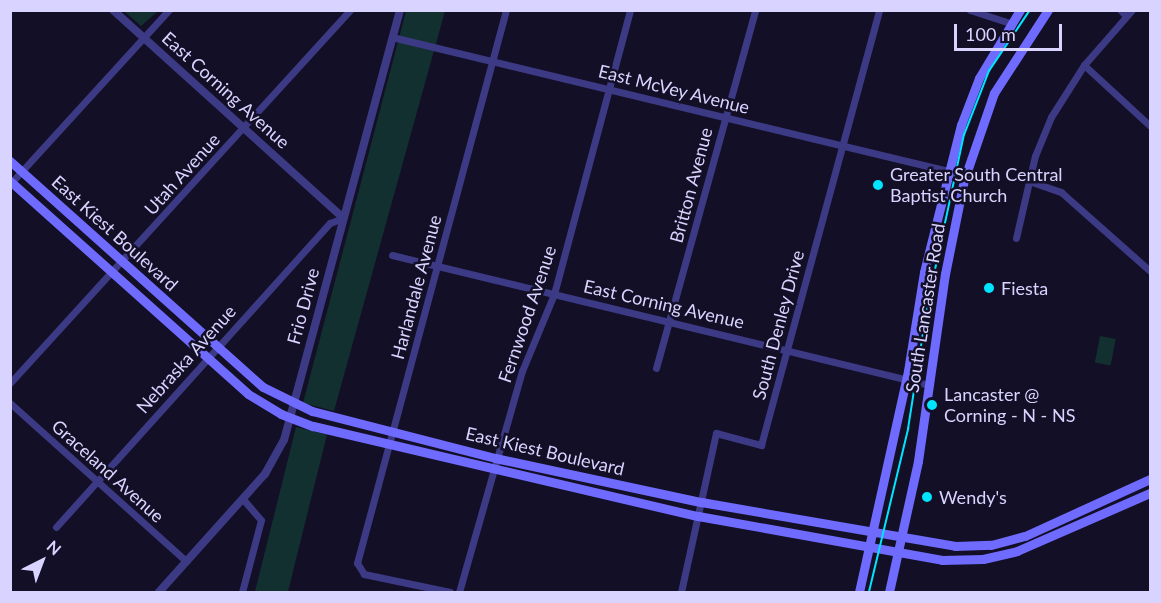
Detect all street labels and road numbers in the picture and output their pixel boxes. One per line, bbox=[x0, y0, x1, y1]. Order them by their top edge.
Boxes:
street label: East Corning Avenue bbox=[158, 27, 294, 153]
street label: East McVey Avenue bbox=[596, 60, 752, 118]
street label: Britton Avenue bbox=[665, 125, 717, 245]
street label: Utah Avenue bbox=[140, 129, 224, 219]
street label: East Kiest Boulevard bbox=[47, 171, 183, 295]
street label: Harlandale Avenue bbox=[386, 212, 446, 362]
street label: South Lancaster Road bbox=[901, 222, 949, 394]
street label: Fernwood Avenue bbox=[493, 242, 561, 386]
street label: South Denley Drive bbox=[748, 248, 808, 402]
street label: Frio Drive bbox=[282, 266, 324, 346]
street label: East Corning Avenue bbox=[581, 275, 747, 333]
street label: Nebraska Avenue bbox=[132, 300, 240, 418]
street label: Graceland Avenue bbox=[47, 415, 169, 527]
street label: East Kiest Boulevard bbox=[463, 422, 627, 480]

